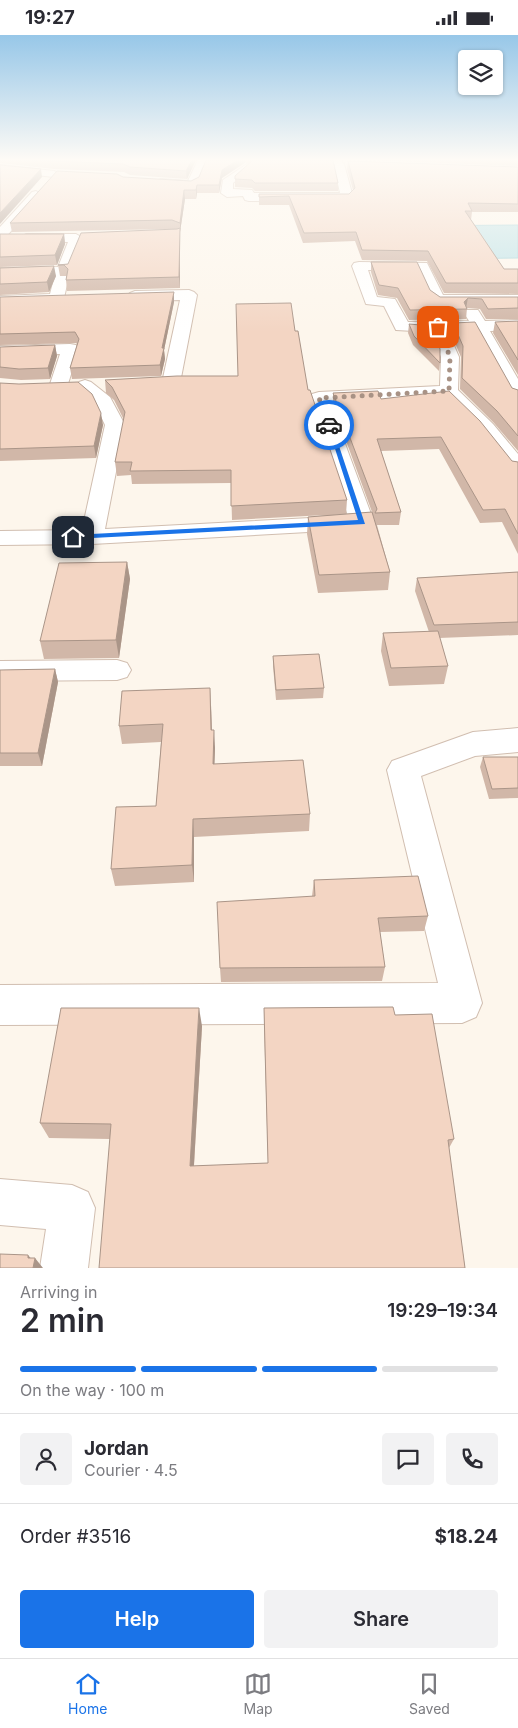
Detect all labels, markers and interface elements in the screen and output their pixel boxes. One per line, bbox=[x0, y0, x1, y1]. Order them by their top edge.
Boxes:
text: 19:27 bbox=[25, 6, 75, 29]
map controls bbox=[458, 50, 503, 95]
button: layers bbox=[458, 50, 503, 95]
pin bbox=[417, 306, 459, 348]
icon: bag bbox=[424, 313, 452, 341]
courier bbox=[304, 400, 354, 450]
icon: car bbox=[315, 411, 343, 439]
pin bbox=[52, 516, 94, 558]
icon: home bbox=[59, 523, 87, 551]
text: Arriving in bbox=[20, 1282, 97, 1302]
text: 19:29–19:34 bbox=[387, 1299, 498, 1322]
text: 2 min bbox=[20, 1301, 105, 1340]
text: On the way · 100 m bbox=[20, 1380, 164, 1400]
button: person bbox=[20, 1433, 72, 1485]
button: chat bbox=[382, 1433, 434, 1485]
button: phone bbox=[446, 1433, 498, 1485]
text: Jordan bbox=[84, 1437, 149, 1460]
text: Courier · 4.5 bbox=[84, 1460, 178, 1480]
text: Order #3516 bbox=[20, 1525, 131, 1548]
text: $18.24 bbox=[435, 1525, 498, 1548]
button: Help bbox=[20, 1590, 254, 1648]
button: Share bbox=[264, 1590, 498, 1648]
tab: Home bbox=[68, 1670, 107, 1717]
tab: Map bbox=[244, 1670, 273, 1717]
tab: Saved bbox=[409, 1670, 450, 1717]

